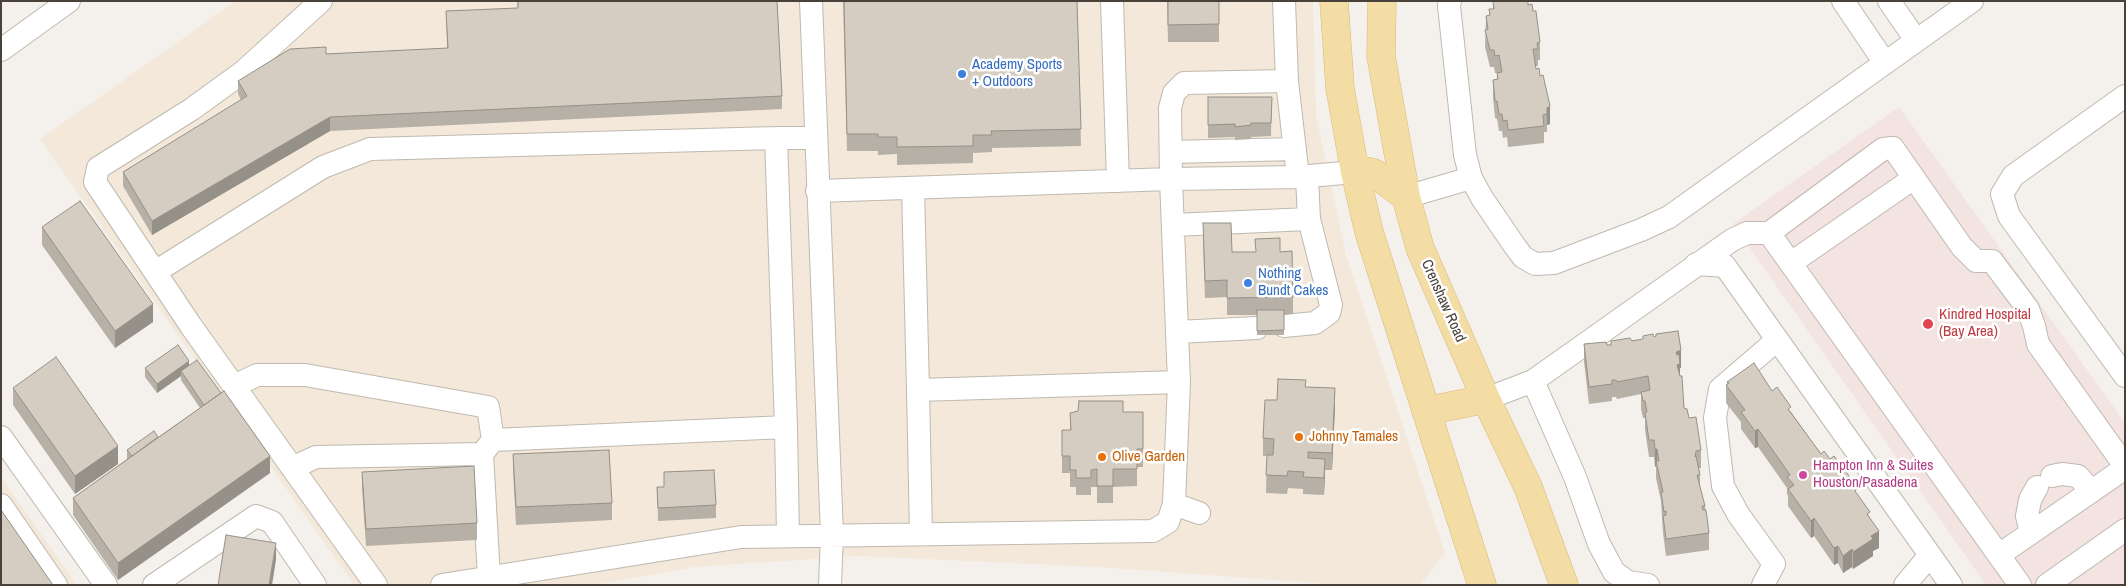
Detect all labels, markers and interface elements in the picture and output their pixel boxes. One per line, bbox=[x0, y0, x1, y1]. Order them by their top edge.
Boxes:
place label: Academy Sports + Outdoors bbox=[972, 56, 1062, 91]
marker: Academy Sports + Outdoors bbox=[956, 68, 968, 80]
street label: Crenshaw Road bbox=[1417, 257, 1469, 345]
place label: Nothing Bundt Cakes bbox=[1258, 265, 1328, 300]
marker: Nothing Bundt Cakes bbox=[1242, 277, 1254, 289]
place label: Kindred Hospital (Bay Area) bbox=[1939, 306, 2031, 341]
marker: Kindred Hospital (Bay Area) bbox=[1921, 317, 1935, 331]
place label: Johnny Tamales bbox=[1309, 428, 1398, 446]
marker: Johnny Tamales bbox=[1293, 431, 1305, 443]
place label: Olive Garden bbox=[1112, 448, 1185, 466]
marker: Olive Garden bbox=[1096, 451, 1108, 463]
place label: Hampton Inn & Suites Houston/Pasadena bbox=[1813, 457, 1933, 492]
marker: Hampton Inn & Suites Houston/Pasadena bbox=[1797, 469, 1809, 481]

